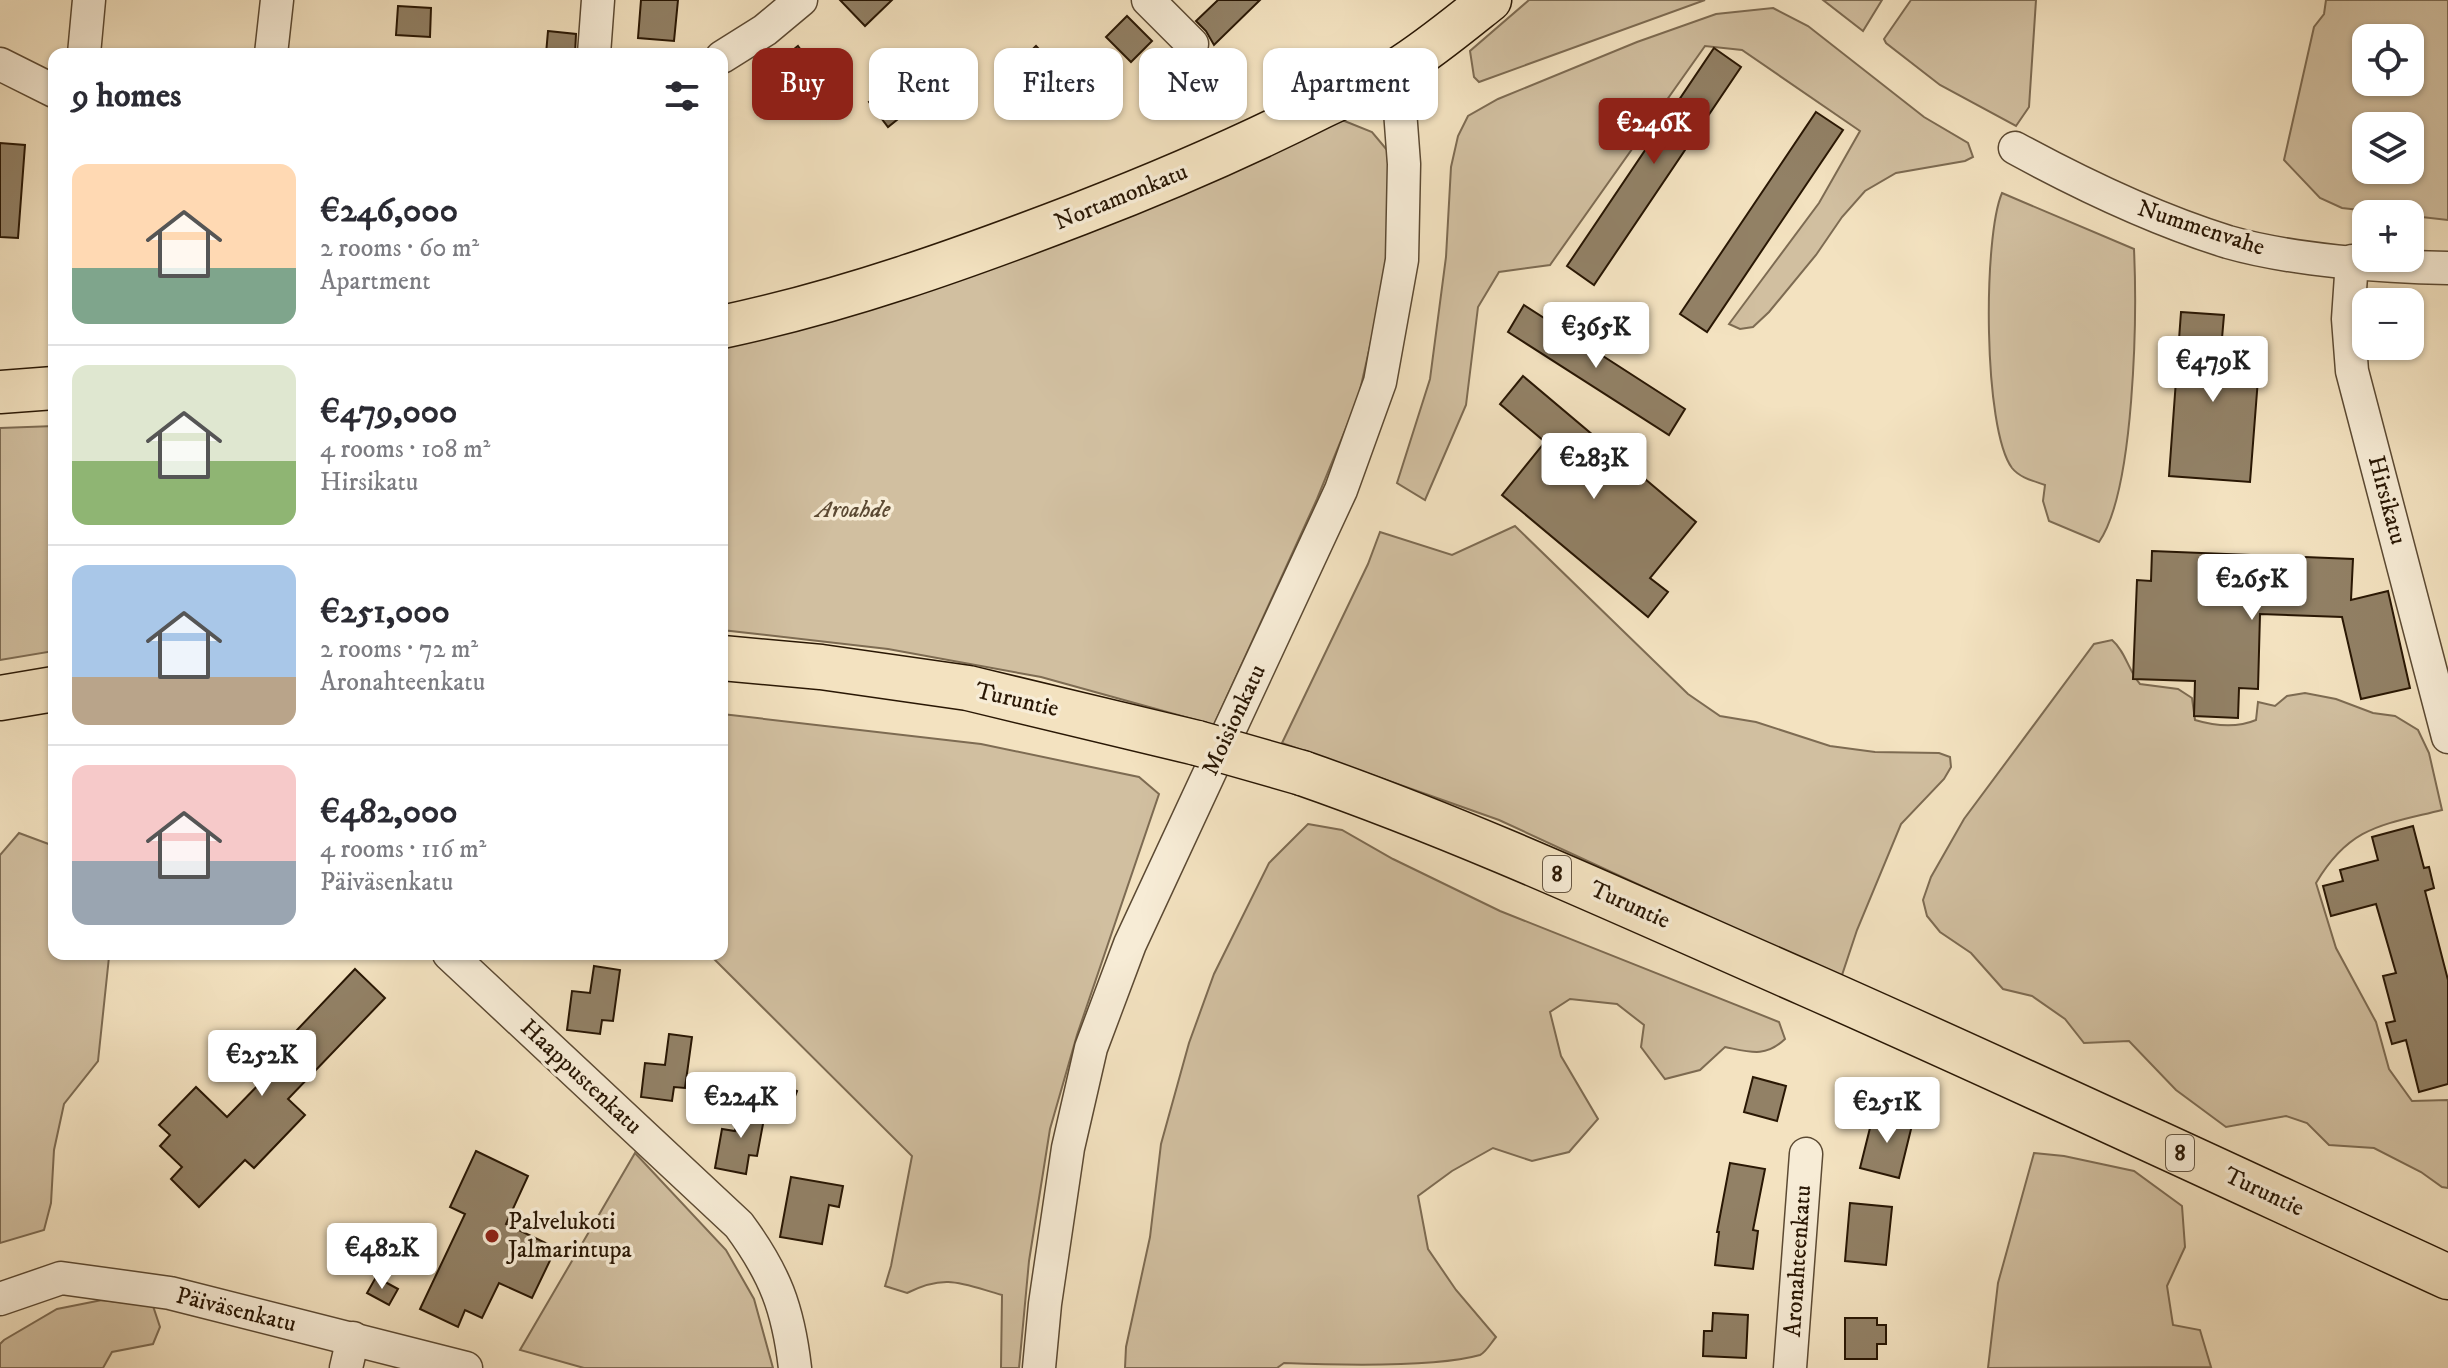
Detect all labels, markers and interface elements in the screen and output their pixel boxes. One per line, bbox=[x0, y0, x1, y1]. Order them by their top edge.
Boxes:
map controls bbox=[2352, 24, 2424, 360]
button: locate bbox=[2352, 24, 2424, 96]
chip: Buy bbox=[752, 48, 853, 120]
chip: Rent bbox=[869, 48, 978, 120]
chip: Filters bbox=[994, 48, 1123, 120]
chip: New bbox=[1139, 48, 1247, 120]
chip: Apartment bbox=[1263, 48, 1438, 120]
icon: filters bbox=[660, 74, 704, 118]
text: 9 homes bbox=[72, 75, 181, 117]
pin: €246K bbox=[1598, 98, 1710, 166]
text: €246K bbox=[1617, 107, 1691, 140]
button: layers bbox=[2352, 112, 2424, 184]
street label: Nortamonkatu bbox=[1050, 157, 1192, 237]
text: €246,000 bbox=[320, 190, 458, 232]
street label: Nummenvahe bbox=[2133, 193, 2269, 263]
icon: home bbox=[136, 196, 232, 292]
button: + bbox=[2352, 200, 2424, 272]
text: 2 rooms · 60 m² bbox=[320, 232, 479, 265]
text: Apartment bbox=[320, 265, 431, 298]
button: − bbox=[2352, 288, 2424, 360]
pin: €365K bbox=[1540, 302, 1652, 370]
text: €365K bbox=[1561, 311, 1631, 344]
pin: €479K bbox=[2157, 336, 2269, 404]
text: €479K bbox=[2176, 345, 2250, 378]
text: €479,000 bbox=[320, 391, 457, 433]
icon: home bbox=[136, 397, 232, 493]
text: 4 rooms · 108 m² bbox=[320, 433, 490, 466]
pin: €283K bbox=[1538, 433, 1650, 501]
text: €283K bbox=[1560, 442, 1629, 475]
street label: Hirsikatu bbox=[2361, 452, 2413, 548]
text: Hirsikatu bbox=[320, 466, 418, 499]
park label: Aroahde bbox=[813, 495, 891, 525]
pin: €265K bbox=[2196, 554, 2308, 622]
text: €265K bbox=[2216, 563, 2288, 596]
text: €251,000 bbox=[320, 591, 450, 633]
icon: home bbox=[136, 597, 232, 693]
text: 2 rooms · 72 m² bbox=[320, 633, 478, 666]
street label: Moisionkatu bbox=[1195, 660, 1273, 780]
text: Aronahteenkatu bbox=[320, 666, 485, 699]
street label: Turuntie bbox=[972, 676, 1062, 724]
text: €482,000 bbox=[320, 791, 458, 833]
icon: home bbox=[136, 797, 232, 893]
text: 4 rooms · 116 m² bbox=[320, 833, 486, 866]
road number: 8 bbox=[1543, 856, 1571, 892]
text: Päiväsenkatu bbox=[320, 866, 453, 899]
street label: Turuntie bbox=[1585, 874, 1675, 936]
street label: Haappustenkatu bbox=[514, 1013, 648, 1141]
pin: €252K bbox=[206, 1030, 318, 1098]
text: €252K bbox=[226, 1039, 298, 1072]
pin: €224K bbox=[685, 1072, 797, 1140]
pin: €251K bbox=[1831, 1077, 1943, 1145]
text: €224K bbox=[704, 1081, 778, 1114]
text: €251K bbox=[1853, 1086, 1921, 1119]
road number: 8 bbox=[2166, 1135, 2194, 1171]
street label: Turuntie bbox=[2219, 1160, 2309, 1224]
street label: Aronahteenkatu bbox=[1778, 1184, 1818, 1338]
place label: Palvelukoti Jalmarintupa bbox=[506, 1207, 633, 1265]
pin: €482K bbox=[326, 1223, 438, 1291]
marker: Palvelukoti Jalmarintupa bbox=[483, 1227, 501, 1245]
text: €482K bbox=[345, 1232, 419, 1265]
street label: Päiväsenkatu bbox=[173, 1281, 299, 1339]

